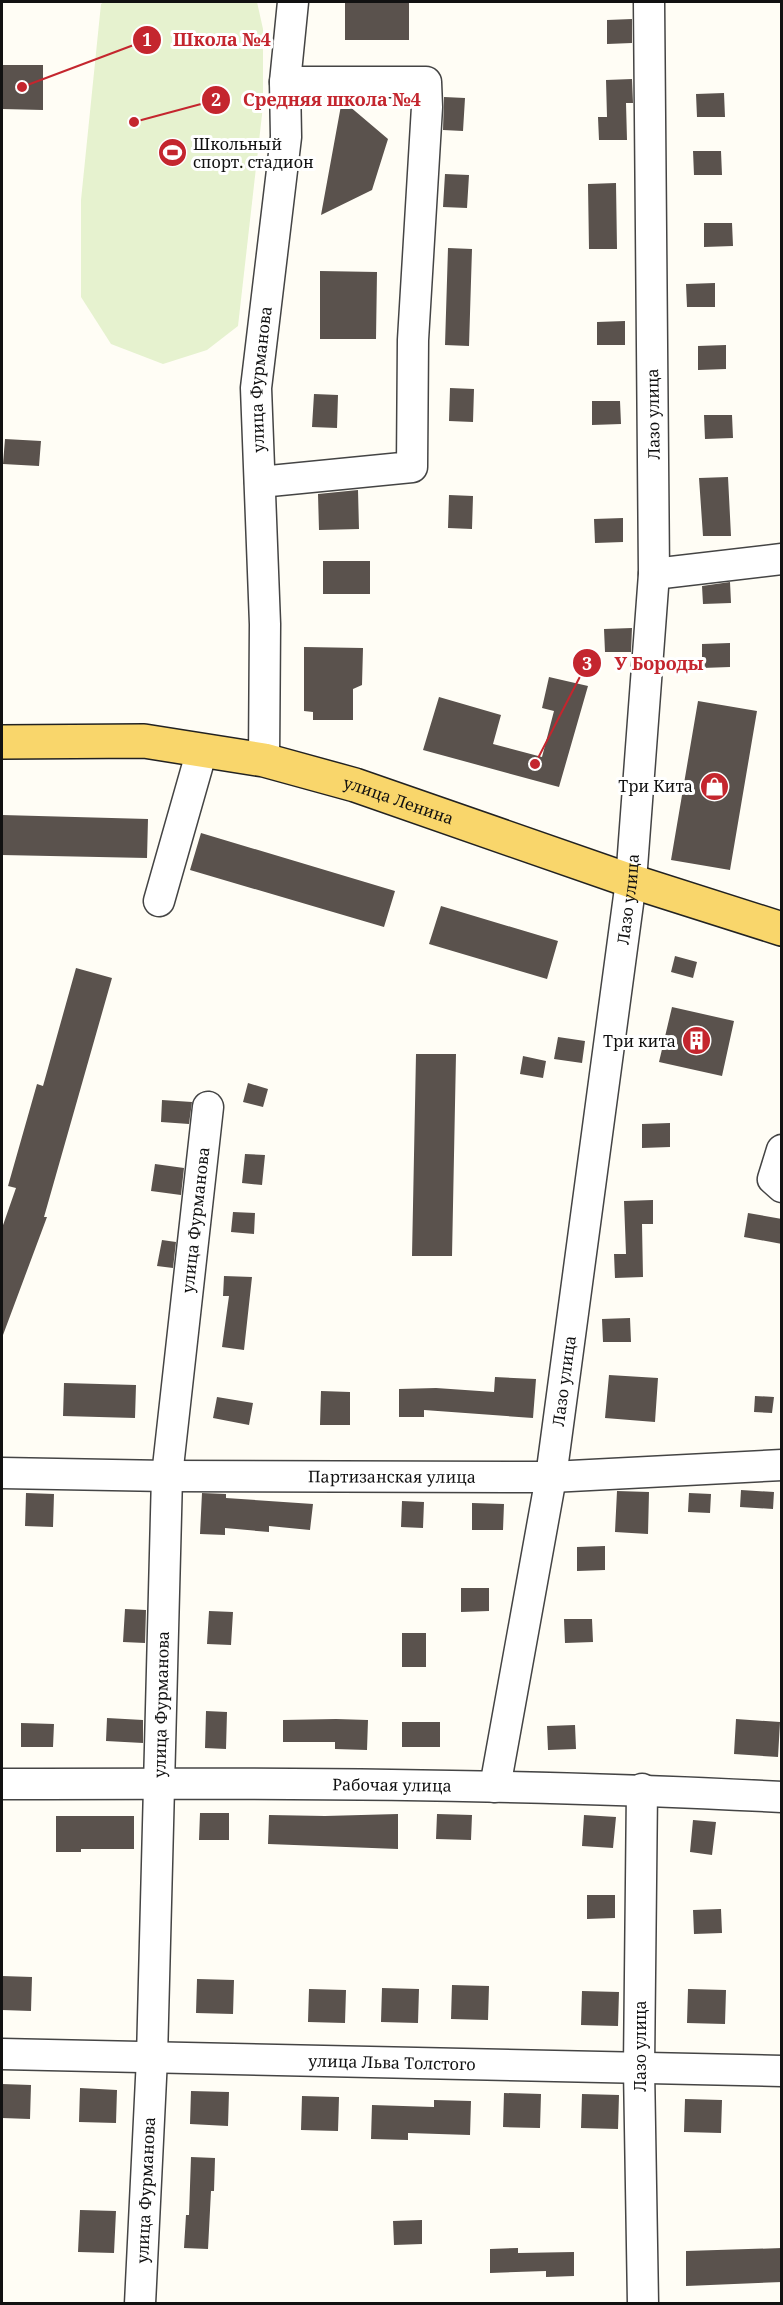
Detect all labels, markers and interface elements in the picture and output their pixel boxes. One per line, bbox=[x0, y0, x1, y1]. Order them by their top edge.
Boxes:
callout: Школа №4 bbox=[132, 22, 283, 58]
text: 1 bbox=[142, 27, 152, 51]
text: Школа №4 bbox=[173, 27, 271, 51]
callout: Средняя школа №4 bbox=[201, 82, 433, 118]
text: 2 bbox=[211, 87, 221, 111]
text: Средняя школа №4 bbox=[243, 87, 421, 111]
place label: Школьный спорт. стадион bbox=[193, 133, 314, 173]
sports icon: Школьный спорт. стадион bbox=[156, 137, 188, 169]
street label: улица Фурманова bbox=[245, 305, 277, 453]
street label: Лазо улица bbox=[641, 368, 665, 460]
callout: У Бороды bbox=[572, 645, 715, 681]
text: 3 bbox=[582, 651, 592, 675]
text: У Бороды bbox=[614, 651, 704, 675]
shop icon: Три Кита bbox=[698, 770, 730, 802]
street label: улица Ленина bbox=[341, 771, 457, 829]
place label: Три Кита bbox=[618, 775, 693, 797]
street label: Лазо улица bbox=[612, 853, 644, 946]
building icon: Три кита bbox=[681, 1025, 713, 1057]
place label: Три кита bbox=[603, 1030, 676, 1052]
street label: улица Фурманова bbox=[176, 1146, 214, 1294]
street label: Лазо улица bbox=[547, 1334, 581, 1428]
street label: Партизанская улица bbox=[308, 1465, 476, 1488]
street label: улица Фурманова bbox=[148, 1631, 174, 1778]
street label: Рабочая улица bbox=[332, 1773, 452, 1797]
street label: Лазо улица bbox=[629, 2000, 651, 2092]
street label: улица Льва Толстого bbox=[308, 2050, 476, 2075]
street label: улица Фурманова bbox=[131, 2116, 160, 2264]

